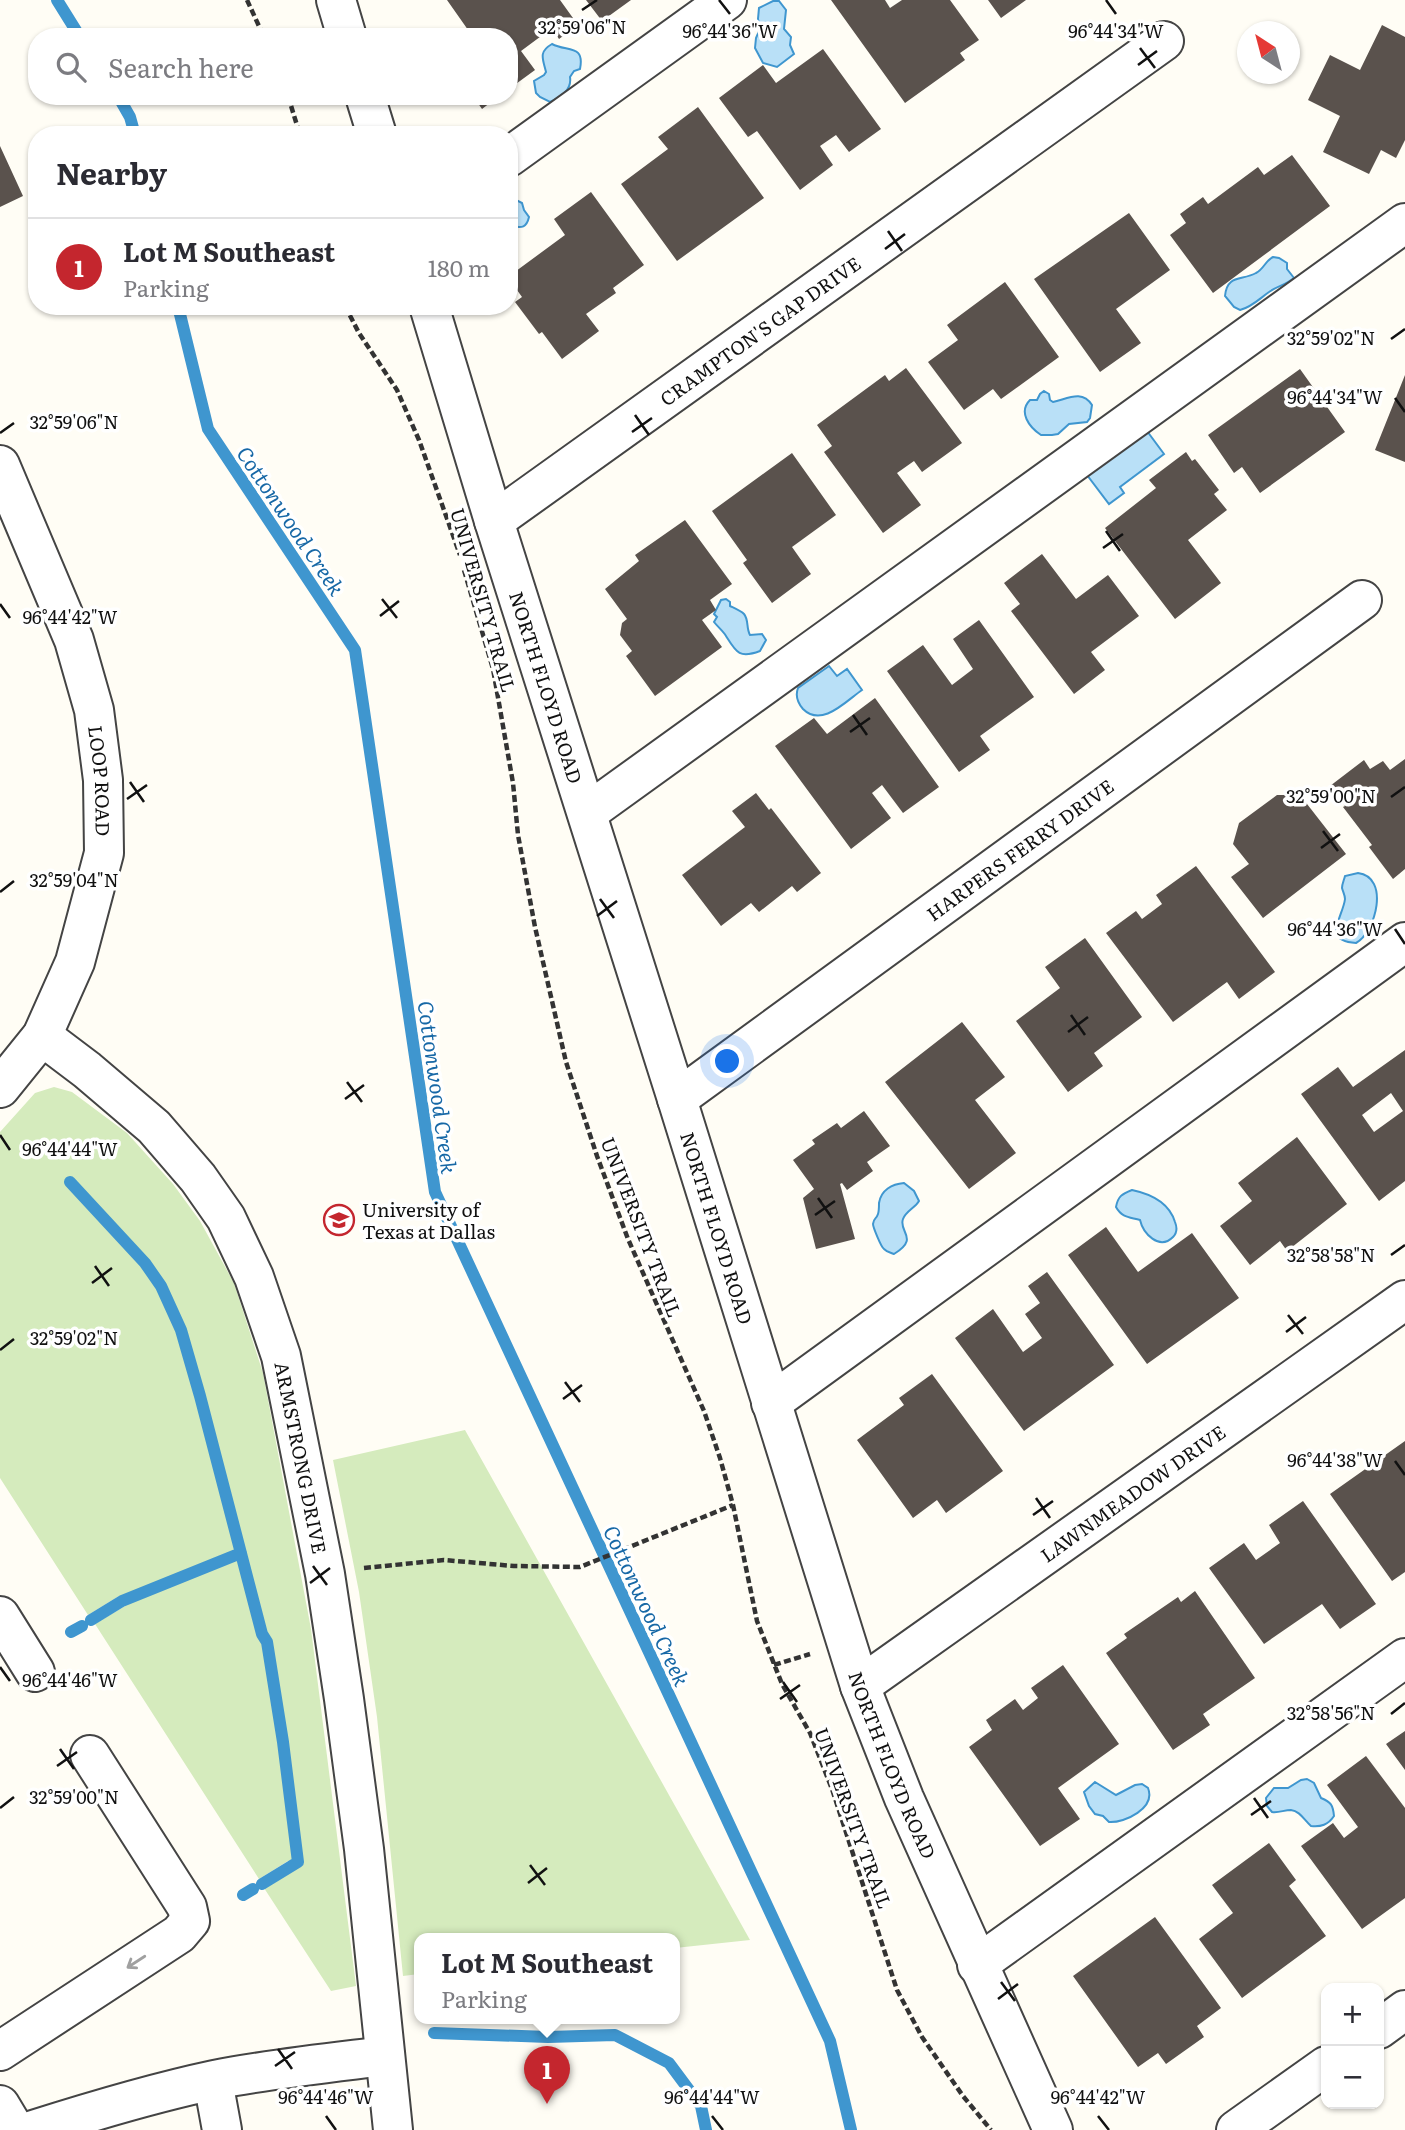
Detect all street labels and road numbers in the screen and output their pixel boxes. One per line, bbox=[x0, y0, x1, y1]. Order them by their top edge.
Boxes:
street label: CRAMPTON'S GAP DRIVE bbox=[654, 249, 866, 412]
street label: UNIVERSITY TRAIL bbox=[444, 504, 524, 696]
street label: NORTH FLOYD ROAD bbox=[503, 588, 590, 787]
street label: LOOP ROAD bbox=[82, 724, 118, 836]
street label: HARPERS FERRY DRIVE bbox=[920, 772, 1119, 927]
street label: NORTH FLOYD ROAD bbox=[674, 1128, 760, 1328]
street label: UNIVERSITY TRAIL bbox=[595, 1133, 689, 1321]
street label: ARMSTRONG DRIVE bbox=[268, 1359, 335, 1556]
street label: LAWNMEADOW DRIVE bbox=[1034, 1418, 1231, 1568]
street label: NORTH FLOYD ROAD bbox=[842, 1668, 943, 1863]
street label: UNIVERSITY TRAIL bbox=[808, 1723, 900, 1913]

